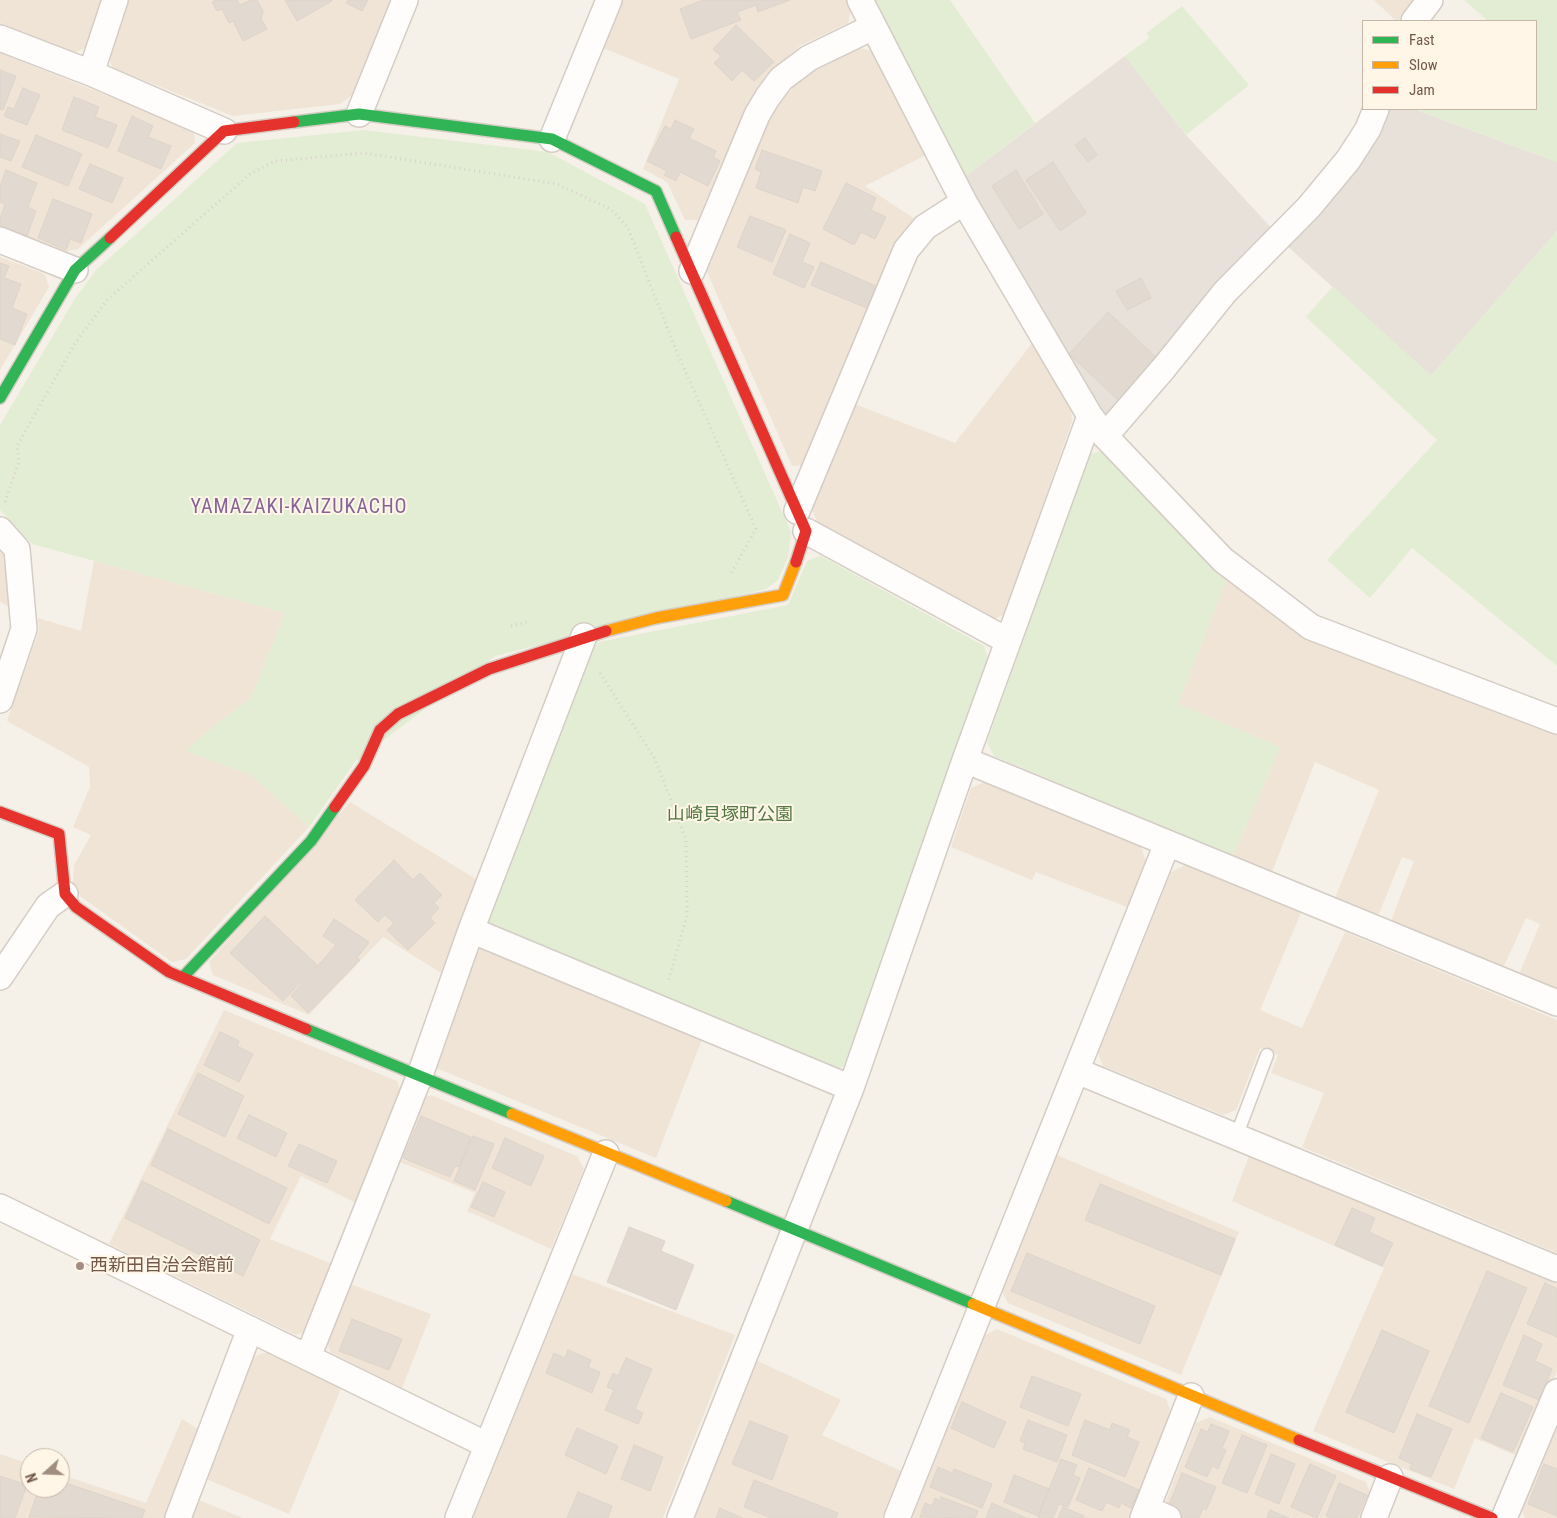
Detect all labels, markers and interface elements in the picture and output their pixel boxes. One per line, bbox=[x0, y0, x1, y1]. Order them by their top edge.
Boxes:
legend bbox=[1362, 20, 1537, 110]
text: Fast bbox=[1409, 31, 1434, 49]
text: Slow bbox=[1409, 56, 1438, 74]
text: Jam bbox=[1409, 81, 1435, 99]
district label: YAMAZAKI-KAIZUKACHO bbox=[188, 496, 410, 520]
park label: 山崎貝塚町公園 bbox=[667, 804, 793, 826]
place label: 西新田自治会館前 bbox=[90, 1255, 234, 1277]
marker: 西新田自治会館前 bbox=[74, 1260, 86, 1272]
north arrow bbox=[20, 1448, 70, 1498]
text: N bbox=[23, 1471, 41, 1485]

